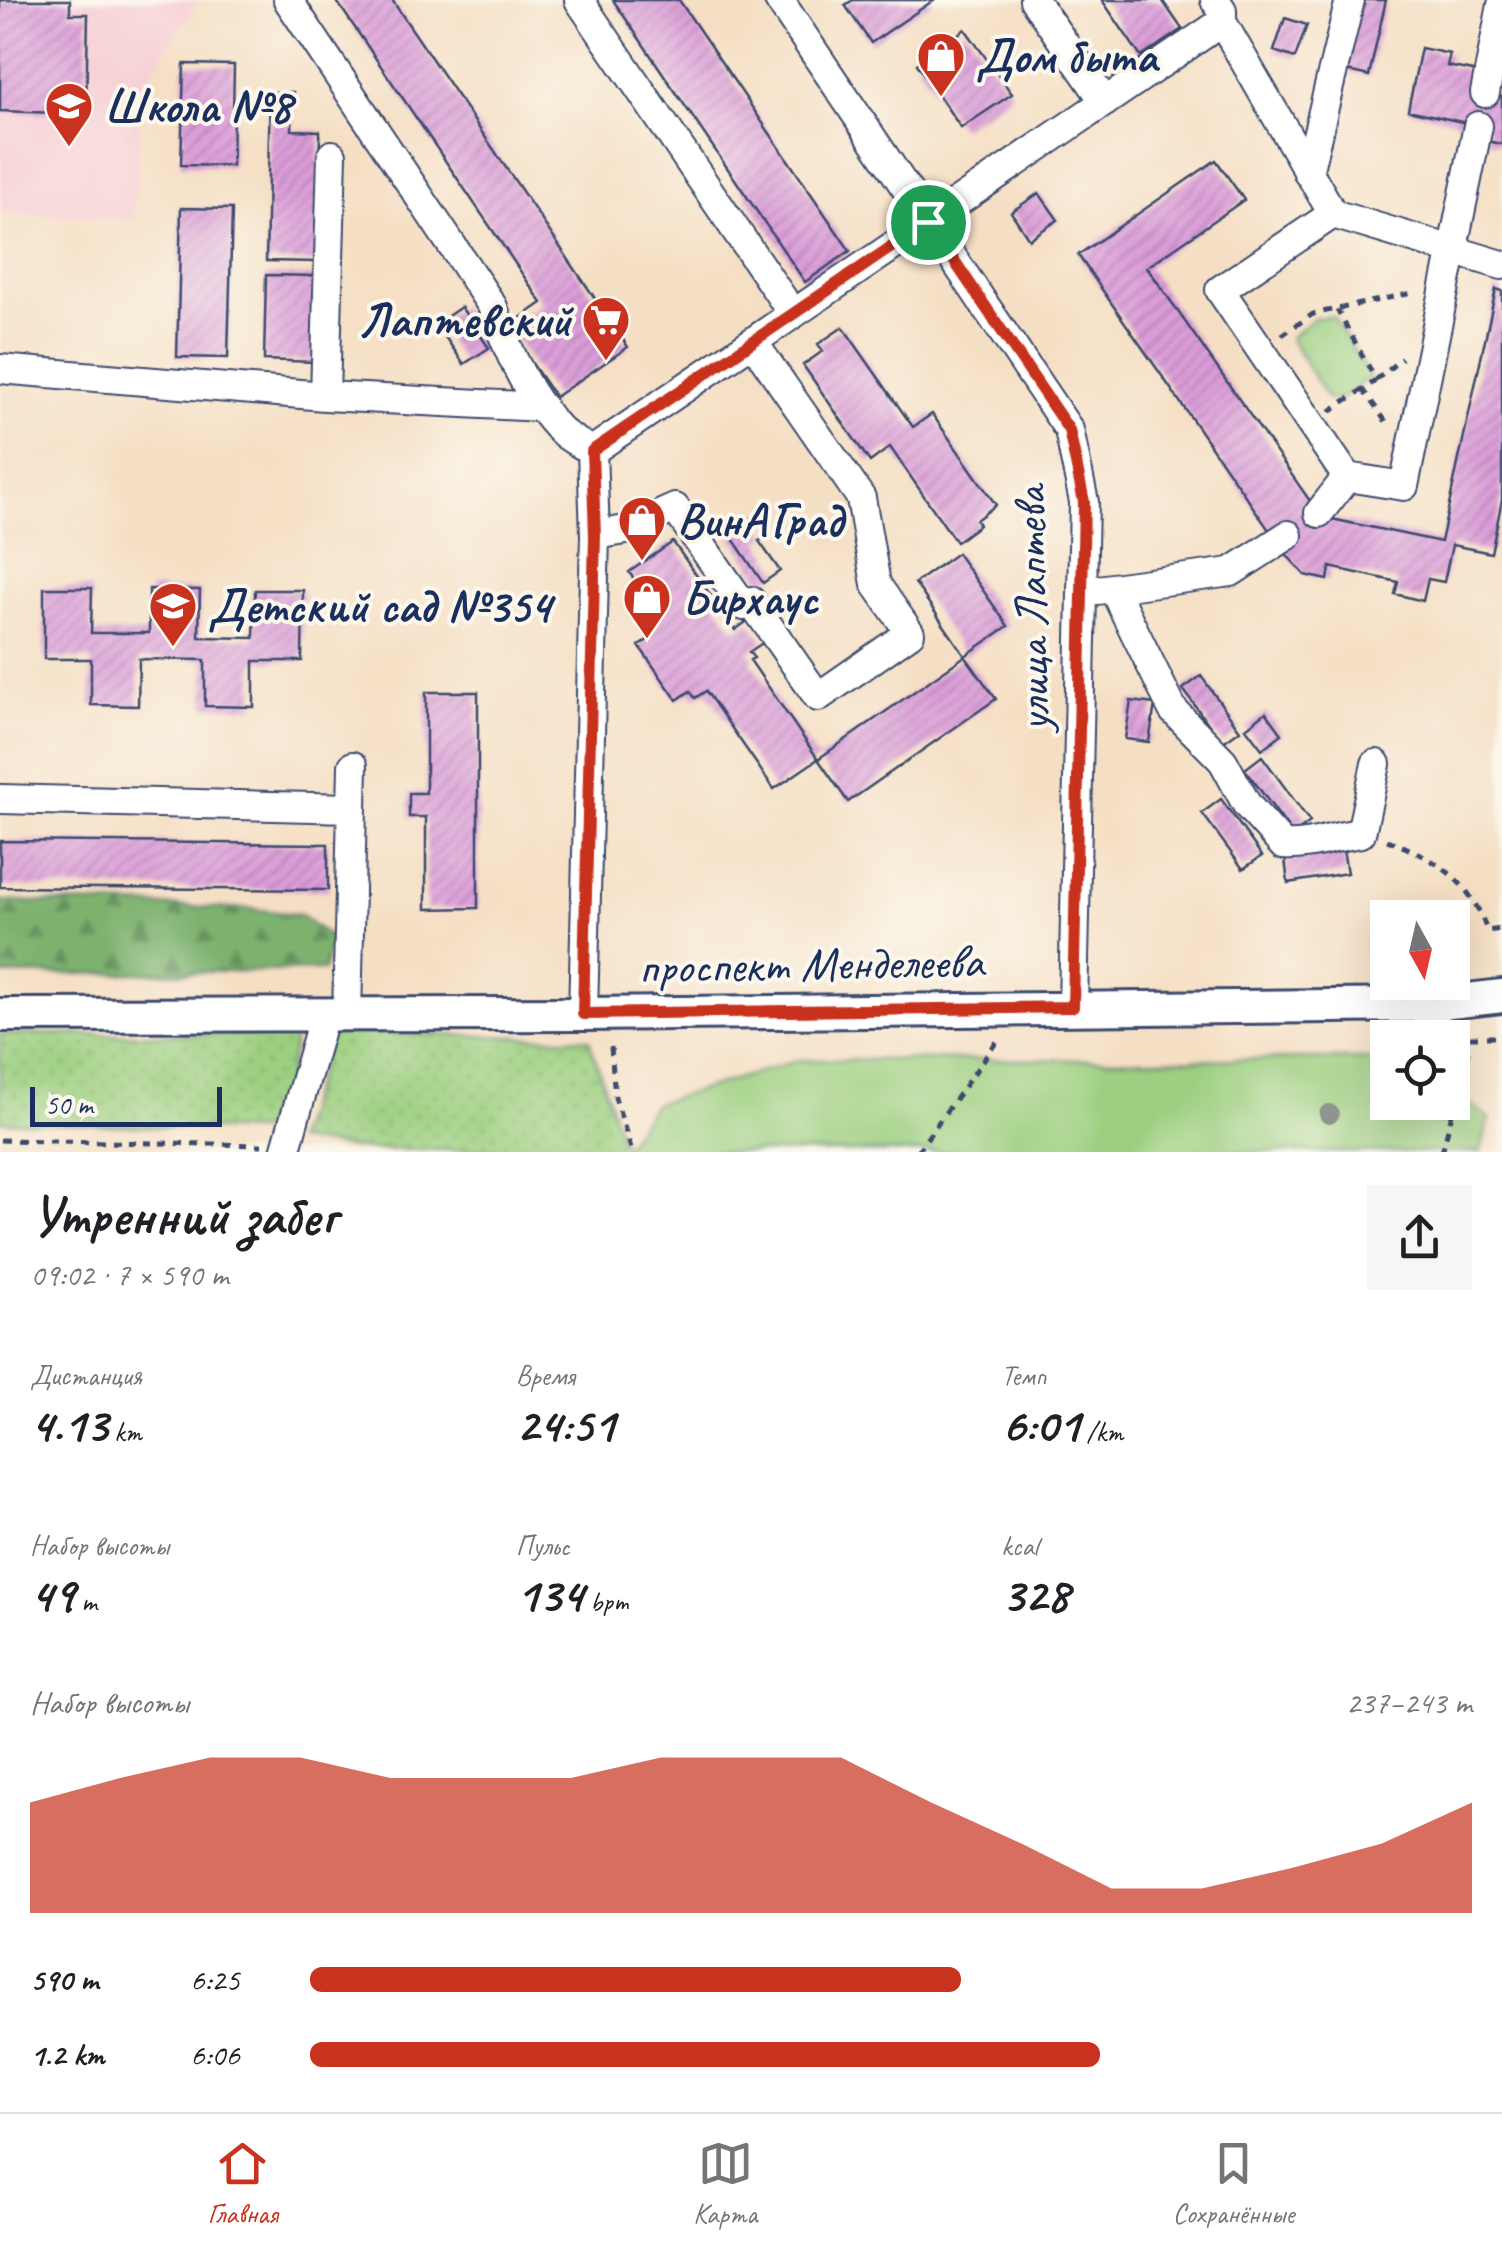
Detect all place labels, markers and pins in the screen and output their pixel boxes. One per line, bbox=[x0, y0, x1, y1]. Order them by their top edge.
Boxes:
place label: Дом быта bbox=[976, 26, 1160, 86]
shop icon: Дом быта bbox=[915, 30, 967, 98]
place label: Школа №8 bbox=[104, 76, 297, 136]
school or university icon: Школа №8 bbox=[43, 80, 95, 148]
pin bbox=[886, 180, 971, 265]
place label: Лаптевский bbox=[358, 290, 575, 350]
supermarket icon: Лаптевский bbox=[580, 294, 632, 362]
place label: ВинАГрад bbox=[677, 490, 847, 550]
shop icon: ВинАГрад bbox=[616, 494, 668, 562]
place label: Бирхаус bbox=[682, 568, 819, 628]
shop icon: Бирхаус bbox=[621, 572, 673, 640]
place label: Детский сад №354 bbox=[208, 576, 556, 636]
school or university icon: Детский сад №354 bbox=[147, 580, 199, 648]

